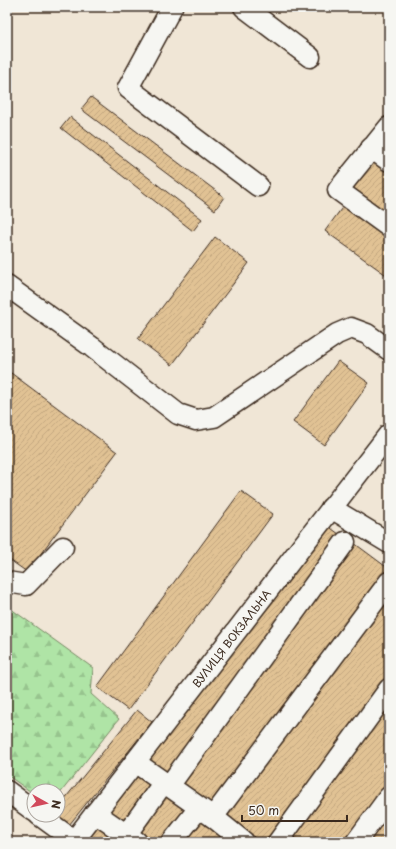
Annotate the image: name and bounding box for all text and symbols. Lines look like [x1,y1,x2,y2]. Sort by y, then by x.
street label: ВУЛИЦЯ ВОКЗАЛЬНА [188,585,275,691]
north arrow [26,783,66,823]
scale bar [242,797,347,823]
text: N [47,799,65,810]
text: 50 m [248,801,279,819]

